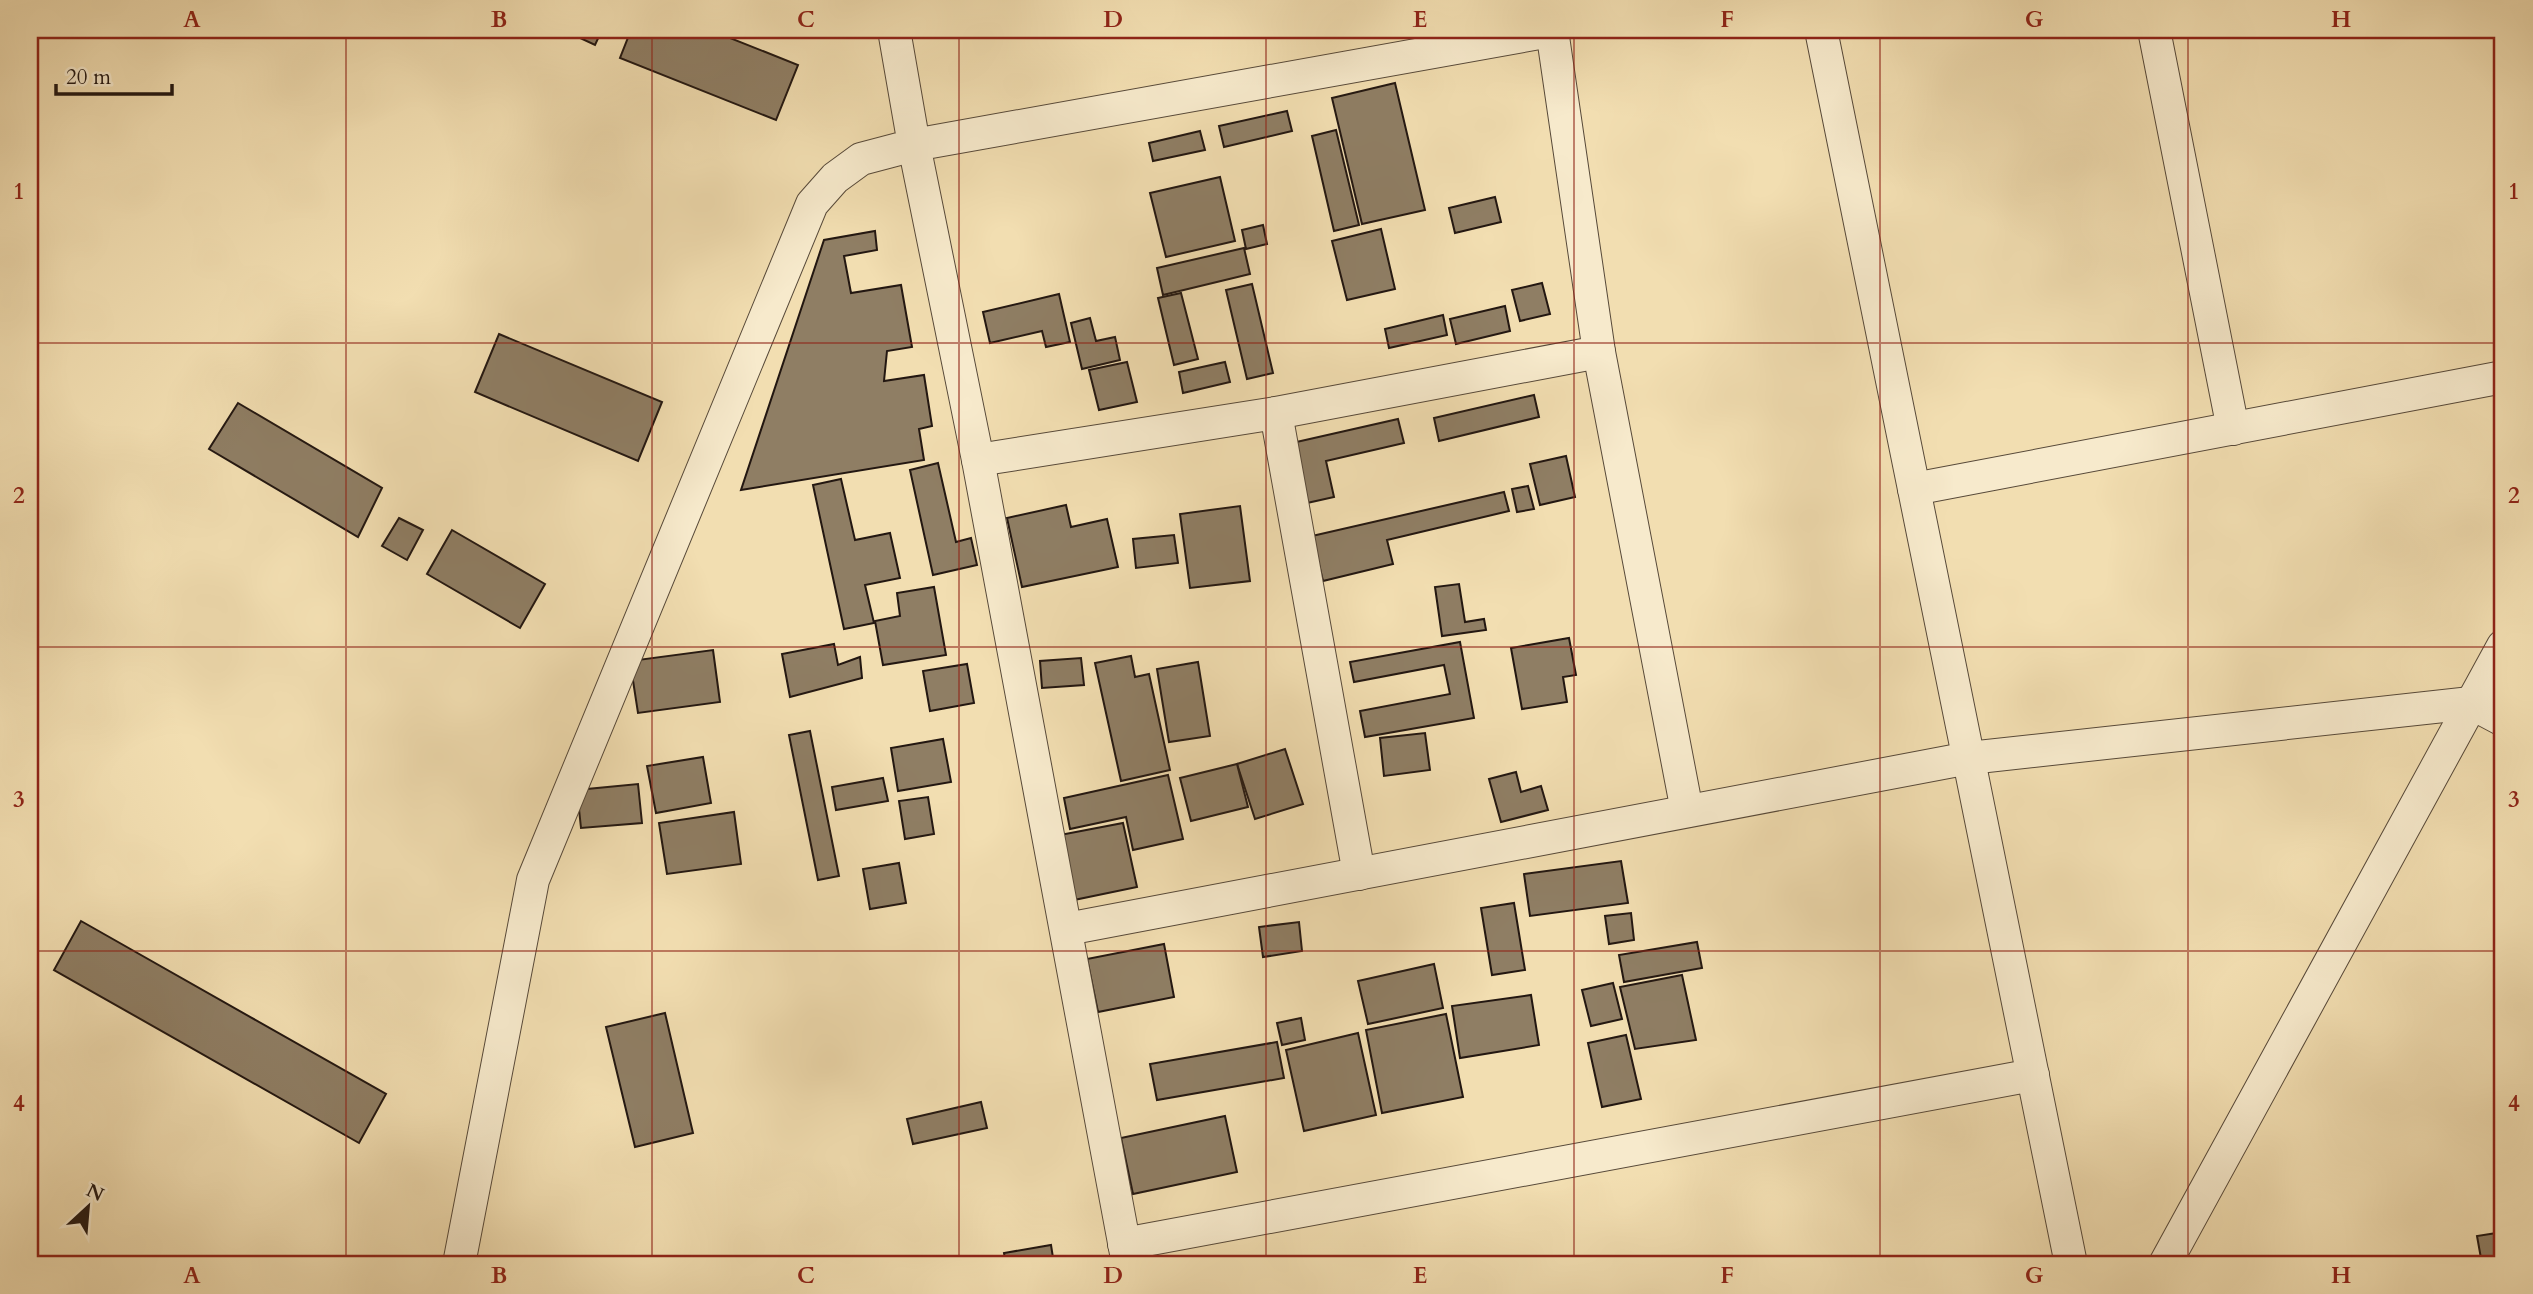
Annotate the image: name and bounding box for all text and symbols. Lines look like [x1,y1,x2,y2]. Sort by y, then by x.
text: A [183,4,201,35]
text: B [491,4,507,35]
text: C [797,4,815,35]
text: D [1103,4,1123,35]
text: E [1413,4,1427,35]
text: F [1720,4,1734,35]
text: G [2025,4,2044,35]
text: H [2331,4,2351,35]
scale bar [56,52,172,96]
text: 20 m [66,63,111,92]
text: 1 [13,176,25,207]
text: 1 [2508,176,2520,207]
text: 2 [13,480,25,511]
text: 2 [2508,480,2520,511]
text: 3 [13,784,25,815]
text: 3 [2508,784,2520,815]
text: 4 [13,1088,25,1119]
text: 4 [2508,1088,2520,1119]
north arrow [52,1172,122,1242]
text: N [82,1177,109,1208]
text: A [183,1260,201,1291]
text: B [491,1260,507,1291]
text: C [797,1260,815,1291]
text: D [1103,1260,1123,1291]
text: E [1413,1260,1427,1291]
text: F [1720,1260,1734,1291]
text: G [2025,1260,2044,1291]
text: H [2331,1260,2351,1291]

